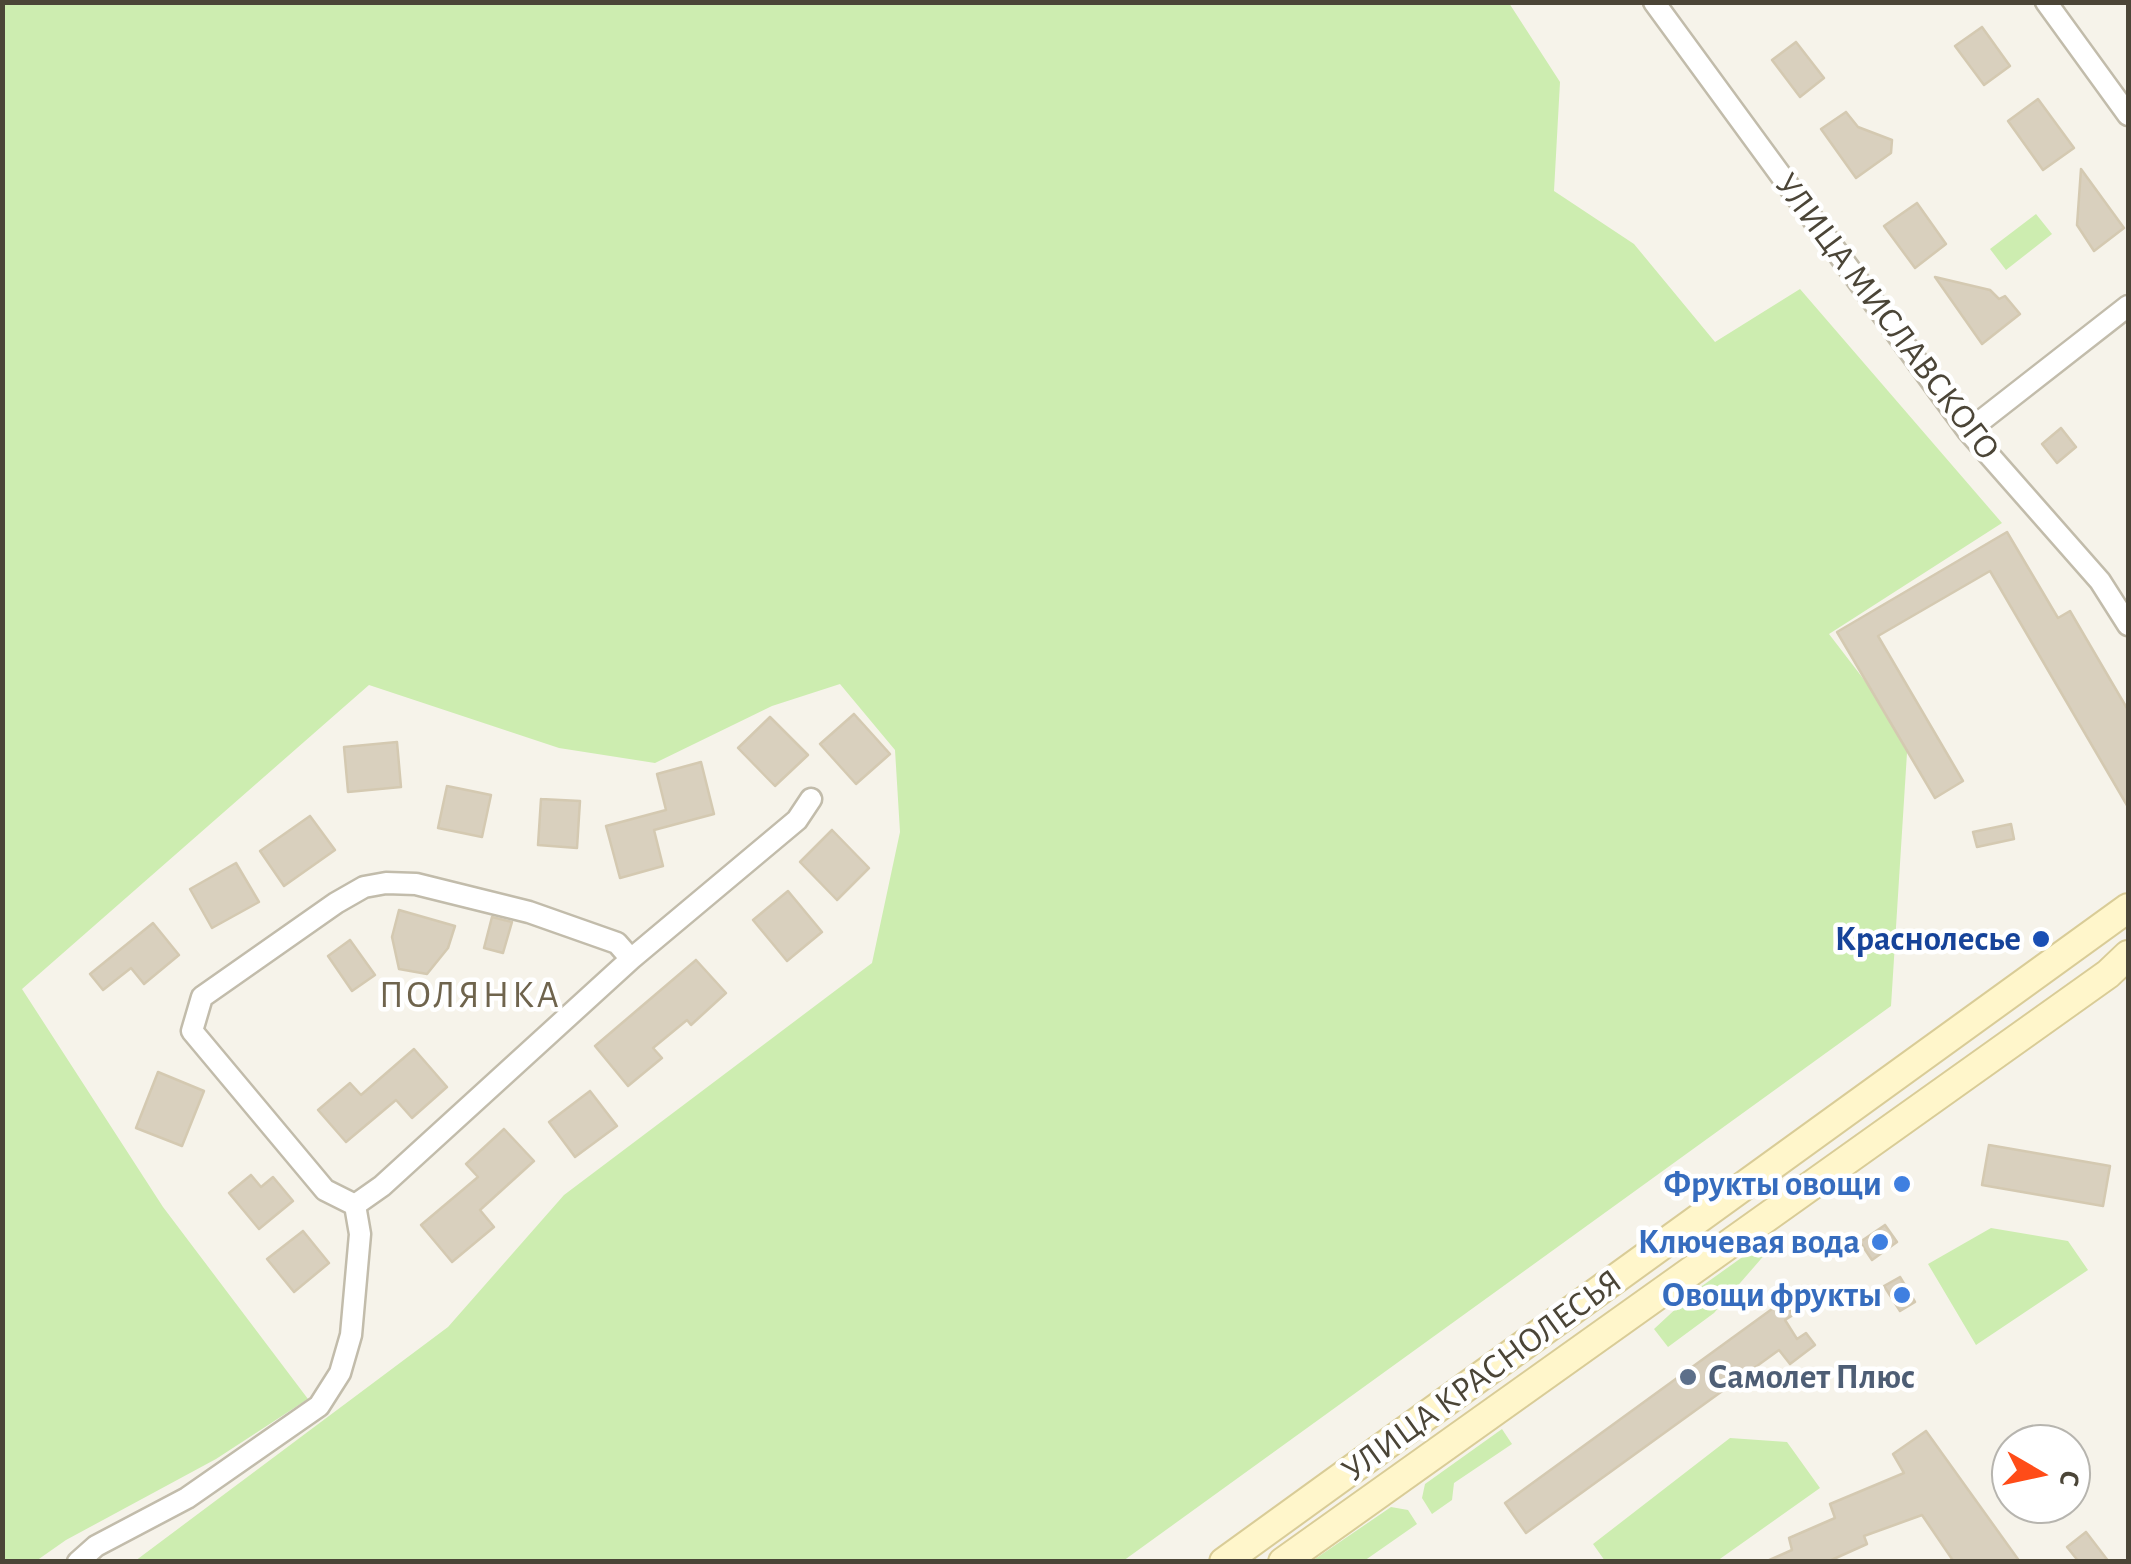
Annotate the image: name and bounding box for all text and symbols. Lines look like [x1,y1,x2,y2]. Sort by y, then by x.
street label: УЛИЦА МИСЛАВСКОГО [1765,165,2009,469]
place label: Краснолесье [1835,918,2021,960]
marker: Краснолесье [2030,928,2052,950]
district label: ПОЛЯНКА [379,973,561,1019]
place label: Фрукты овощи [1664,1163,1882,1205]
marker: Фрукты овощи [1891,1173,1913,1195]
place label: Ключевая вода [1638,1221,1860,1263]
marker: Ключевая вода [1869,1231,1891,1253]
street label: УЛИЦА КРАСНОЛЕСЬЯ [1334,1260,1630,1492]
place label: Овощи фрукты [1662,1274,1882,1316]
marker: Овощи фрукты [1891,1284,1913,1306]
place label: Самолет Плюс [1708,1356,1915,1398]
marker: Самолет Плюс [1677,1366,1699,1388]
north arrow [1991,1424,2091,1524]
text: С [2054,1469,2084,1488]

